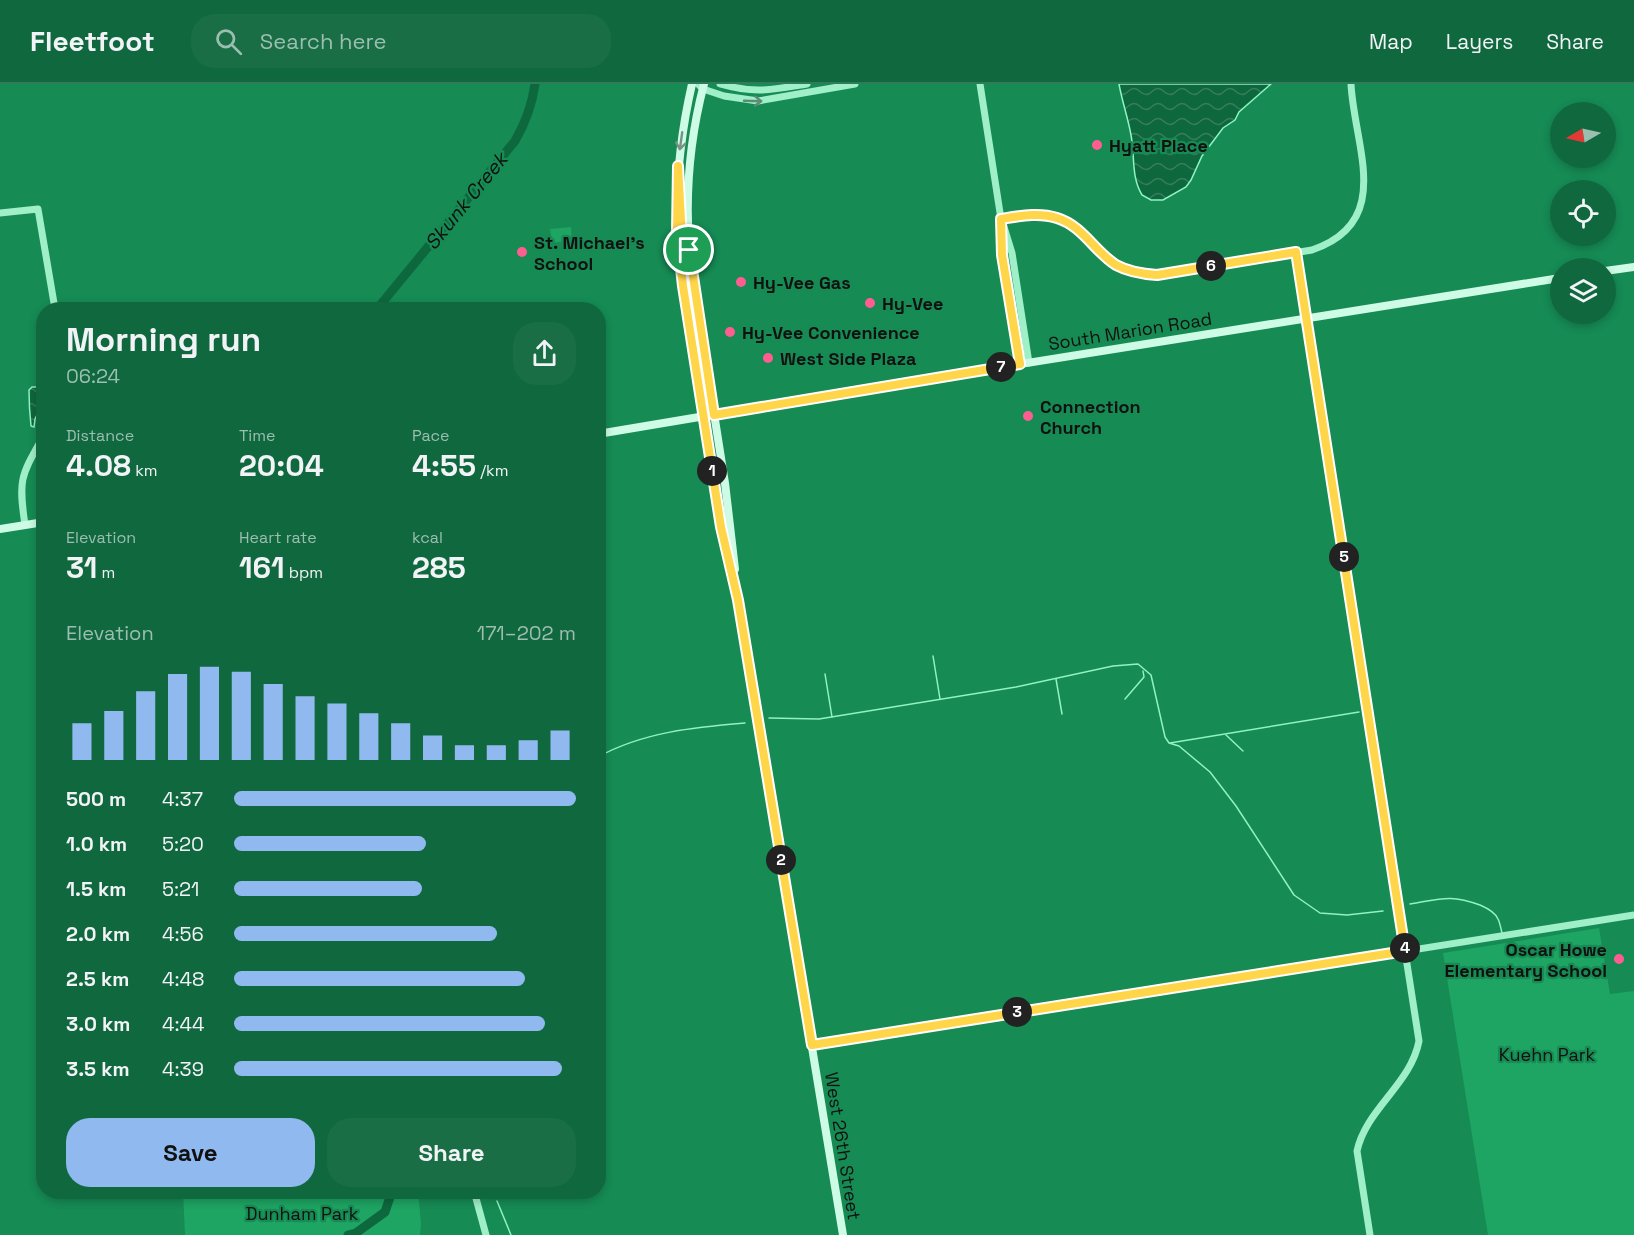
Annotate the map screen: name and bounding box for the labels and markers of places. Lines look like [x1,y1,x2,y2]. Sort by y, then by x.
place label: Hyatt Place [1109,134,1208,157]
marker: Hyatt Place [1090,138,1104,152]
pin [663,224,714,275]
place label: St. Michael's School [534,231,645,275]
marker: St. Michael's School [515,245,529,259]
pin: 6 [1196,251,1226,281]
place label: Hy-Vee Gas [753,271,851,294]
marker: Hy-Vee Gas [734,275,748,289]
place label: Hy-Vee [882,292,943,315]
marker: Hy-Vee [863,296,877,310]
place label: Hy-Vee Convenience [742,321,920,344]
marker: Hy-Vee Convenience [723,325,737,339]
place label: West Side Plaza [780,347,917,370]
marker: West Side Plaza [761,351,775,365]
pin: 7 [986,352,1016,382]
place label: Connection Church [1040,395,1141,439]
marker: Connection Church [1021,409,1035,423]
pin: 1 [697,456,727,486]
pin: 5 [1329,542,1359,572]
pin: 2 [766,845,796,875]
pin: 4 [1390,933,1420,963]
place label: Oscar Howe Elementary School [1444,938,1607,982]
marker: Oscar Howe Elementary School [1612,952,1626,966]
pin: 3 [1002,997,1032,1027]

